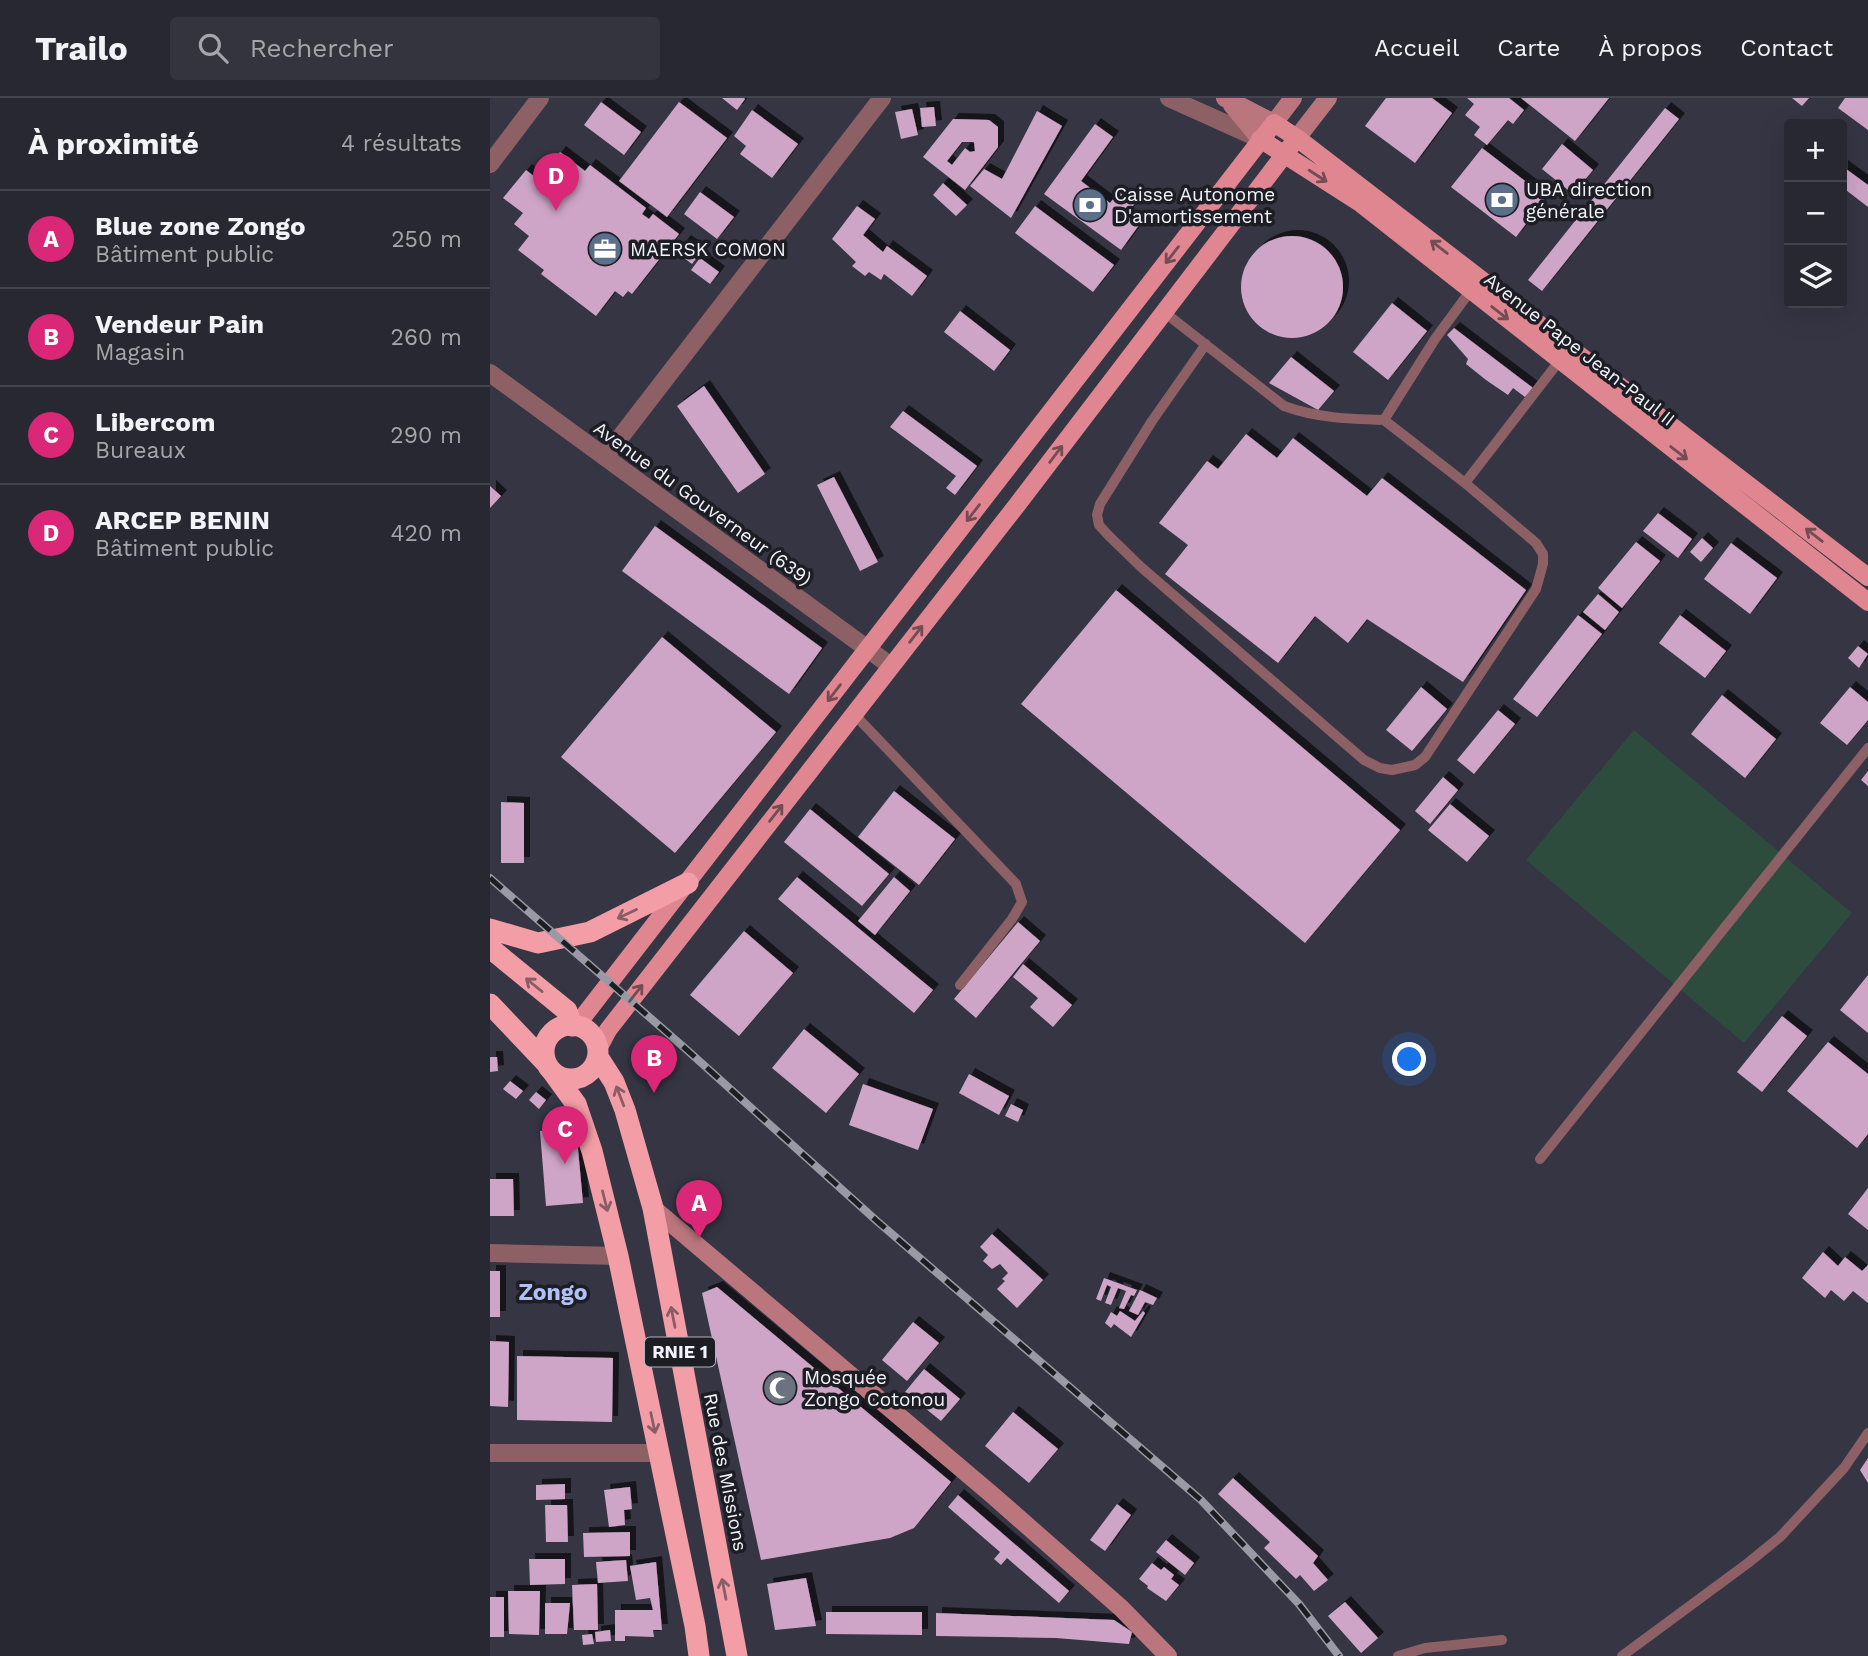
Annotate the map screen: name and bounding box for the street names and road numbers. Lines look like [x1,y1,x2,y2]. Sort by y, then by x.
street label: Avenue Pape Jean-Paul II [1480,268,1680,431]
street label: Avenue du Gouverneur (639) [589,417,816,590]
road number: RNIE 1 [645,1338,715,1366]
street label: Rue des Missions [699,1391,752,1553]

